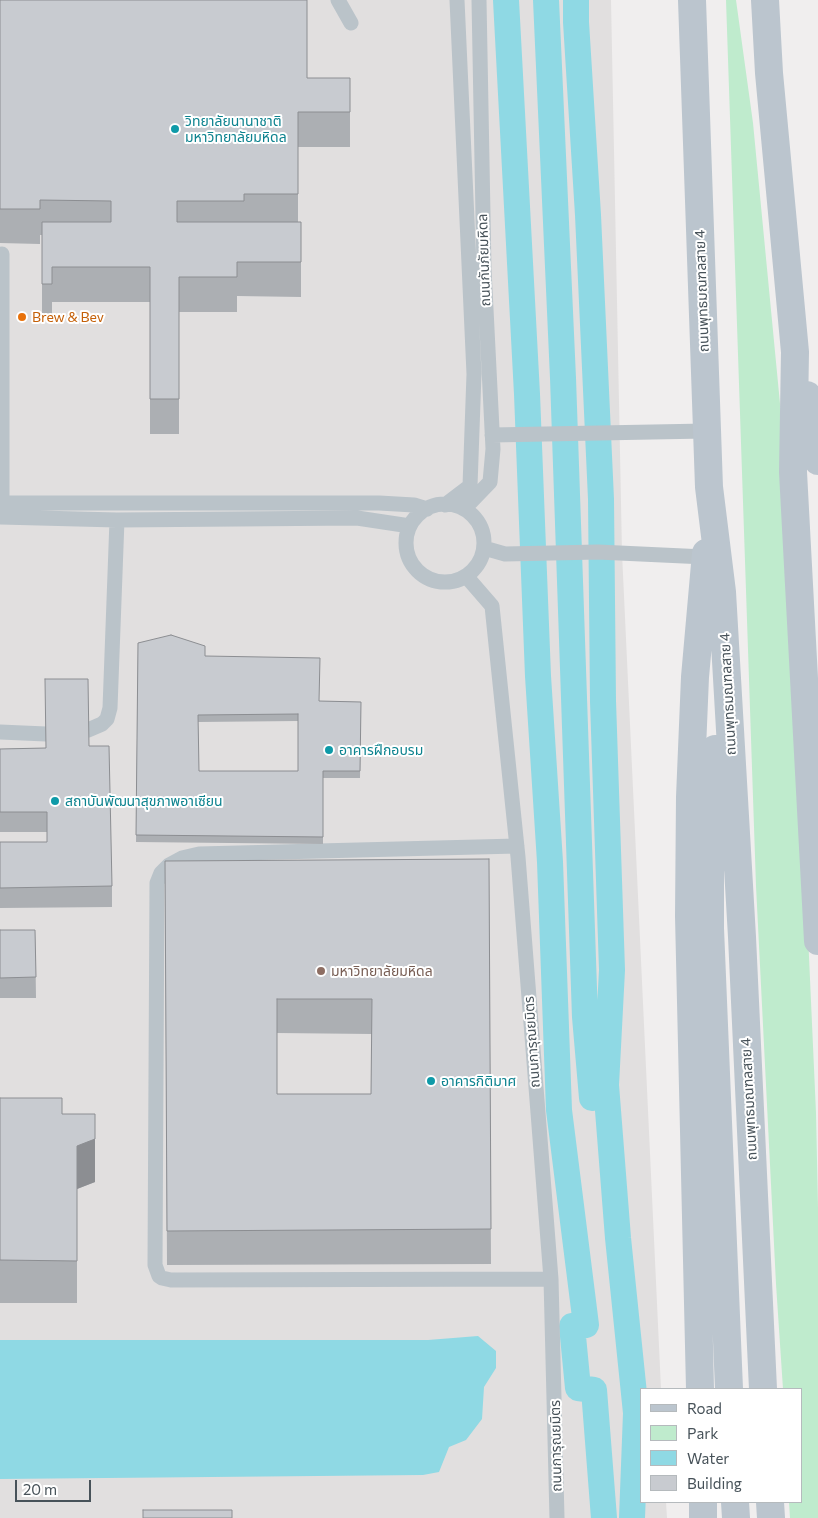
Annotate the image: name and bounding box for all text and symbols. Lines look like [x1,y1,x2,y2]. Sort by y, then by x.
place label: วิทยาลัยนานาชาติ มหาวิทยาลัยมหิดล [185,113,287,146]
marker: วิทยาลัยนานาชาติ มหาวิทยาลัยมหิดล [169,123,181,135]
street label: ถนนกันภัยมหิดล [474,213,494,307]
street label: ถนนพุทธมณฑลสาย 4 [691,229,713,353]
place label: Brew & Bev [32,309,104,325]
marker: Brew & Bev [16,311,28,323]
street label: ถนนพุทธมณฑลสาย 4 [716,632,740,756]
place label: อาคารฝึกอบรม [339,742,423,758]
marker: อาคารฝึกอบรม [323,744,335,756]
place label: สถาบันพัฒนาสุขภาพอาเซียน [65,793,223,809]
marker: สถาบันพัฒนาสุขภาพอาเซียน [49,795,61,807]
place label: มหาวิทยาลัยมหิดล [331,963,433,979]
marker: มหาวิทยาลัยมหิดล [315,965,327,977]
street label: ถนนการุณยมิตร [520,996,544,1088]
street label: ถนนพุทธมณฑลสาย 4 [737,1037,761,1161]
place label: อาคารกิติมาศ [441,1073,516,1089]
marker: อาคารกิติมาศ [425,1075,437,1087]
legend [640,1388,803,1503]
text: Road [687,1399,722,1417]
street label: ถนนการุณยมิตร [547,1400,565,1492]
text: Park [687,1424,718,1442]
text: Water [687,1449,729,1467]
scale bar [18,1470,94,1502]
text: Building [687,1474,742,1492]
text: 20 m [23,1480,57,1498]

